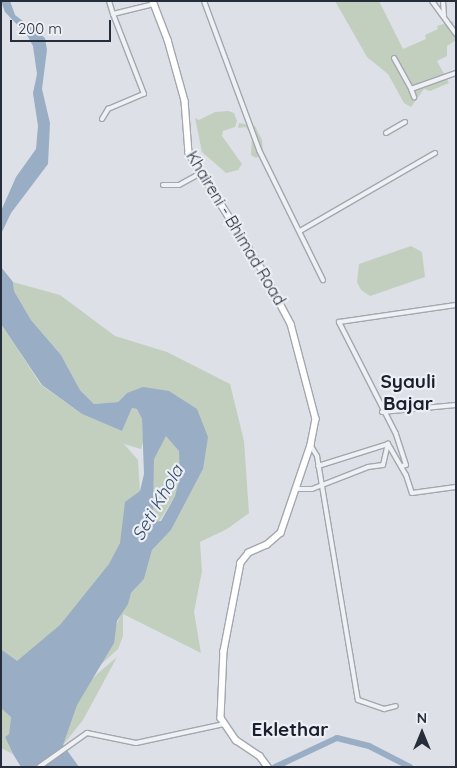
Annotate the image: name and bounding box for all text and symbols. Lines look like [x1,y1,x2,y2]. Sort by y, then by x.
scale bar [12,10,114,42]
text: 200 m [18,19,62,38]
street label: Khaireni - Bhimad Road [182,147,290,309]
district label: Syauli Bajar [380,371,436,415]
water label: Seti Khola [128,461,188,545]
north arrow [397,708,447,758]
text: N [417,709,427,727]
district label: Eklethar [252,719,328,741]

